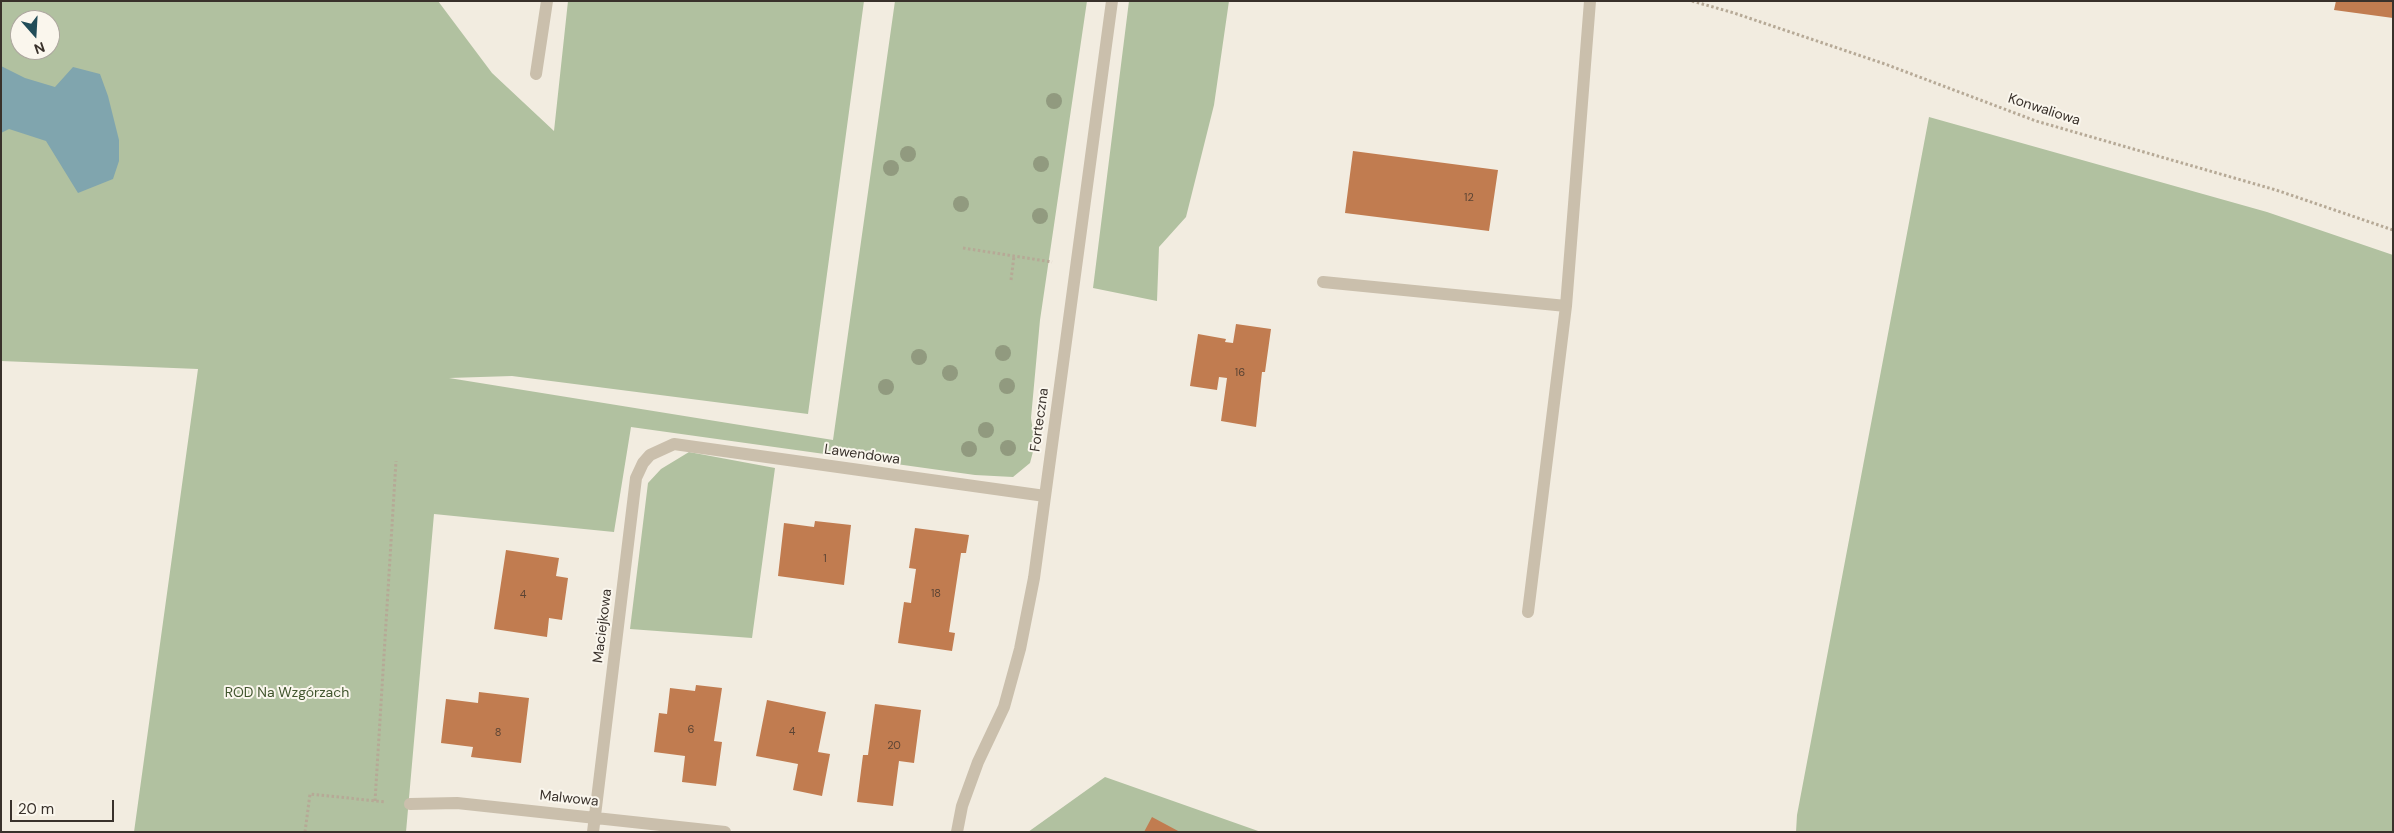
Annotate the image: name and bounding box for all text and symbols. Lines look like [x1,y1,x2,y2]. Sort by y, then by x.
north arrow [10,10,60,60]
text: N [32,38,47,58]
street label: Konwaliowa [2006,90,2082,130]
house number: 12 [1464,191,1474,205]
house number: 16 [1235,366,1245,380]
street label: Forteczna [1027,387,1053,453]
street label: Lawendowa [823,441,901,469]
house number: 1 [823,552,827,566]
house number: 18 [931,587,941,601]
house number: 4 [520,588,526,602]
street label: Maciejkowa [590,588,616,664]
park label: ROD Na Wzgórzach [225,685,349,701]
house number: 6 [688,723,694,737]
house number: 4 [789,725,795,739]
house number: 8 [495,726,501,740]
house number: 20 [887,739,901,753]
street label: Malwowa [539,788,599,810]
scale bar [12,790,116,822]
text: 20 m [18,799,54,819]

